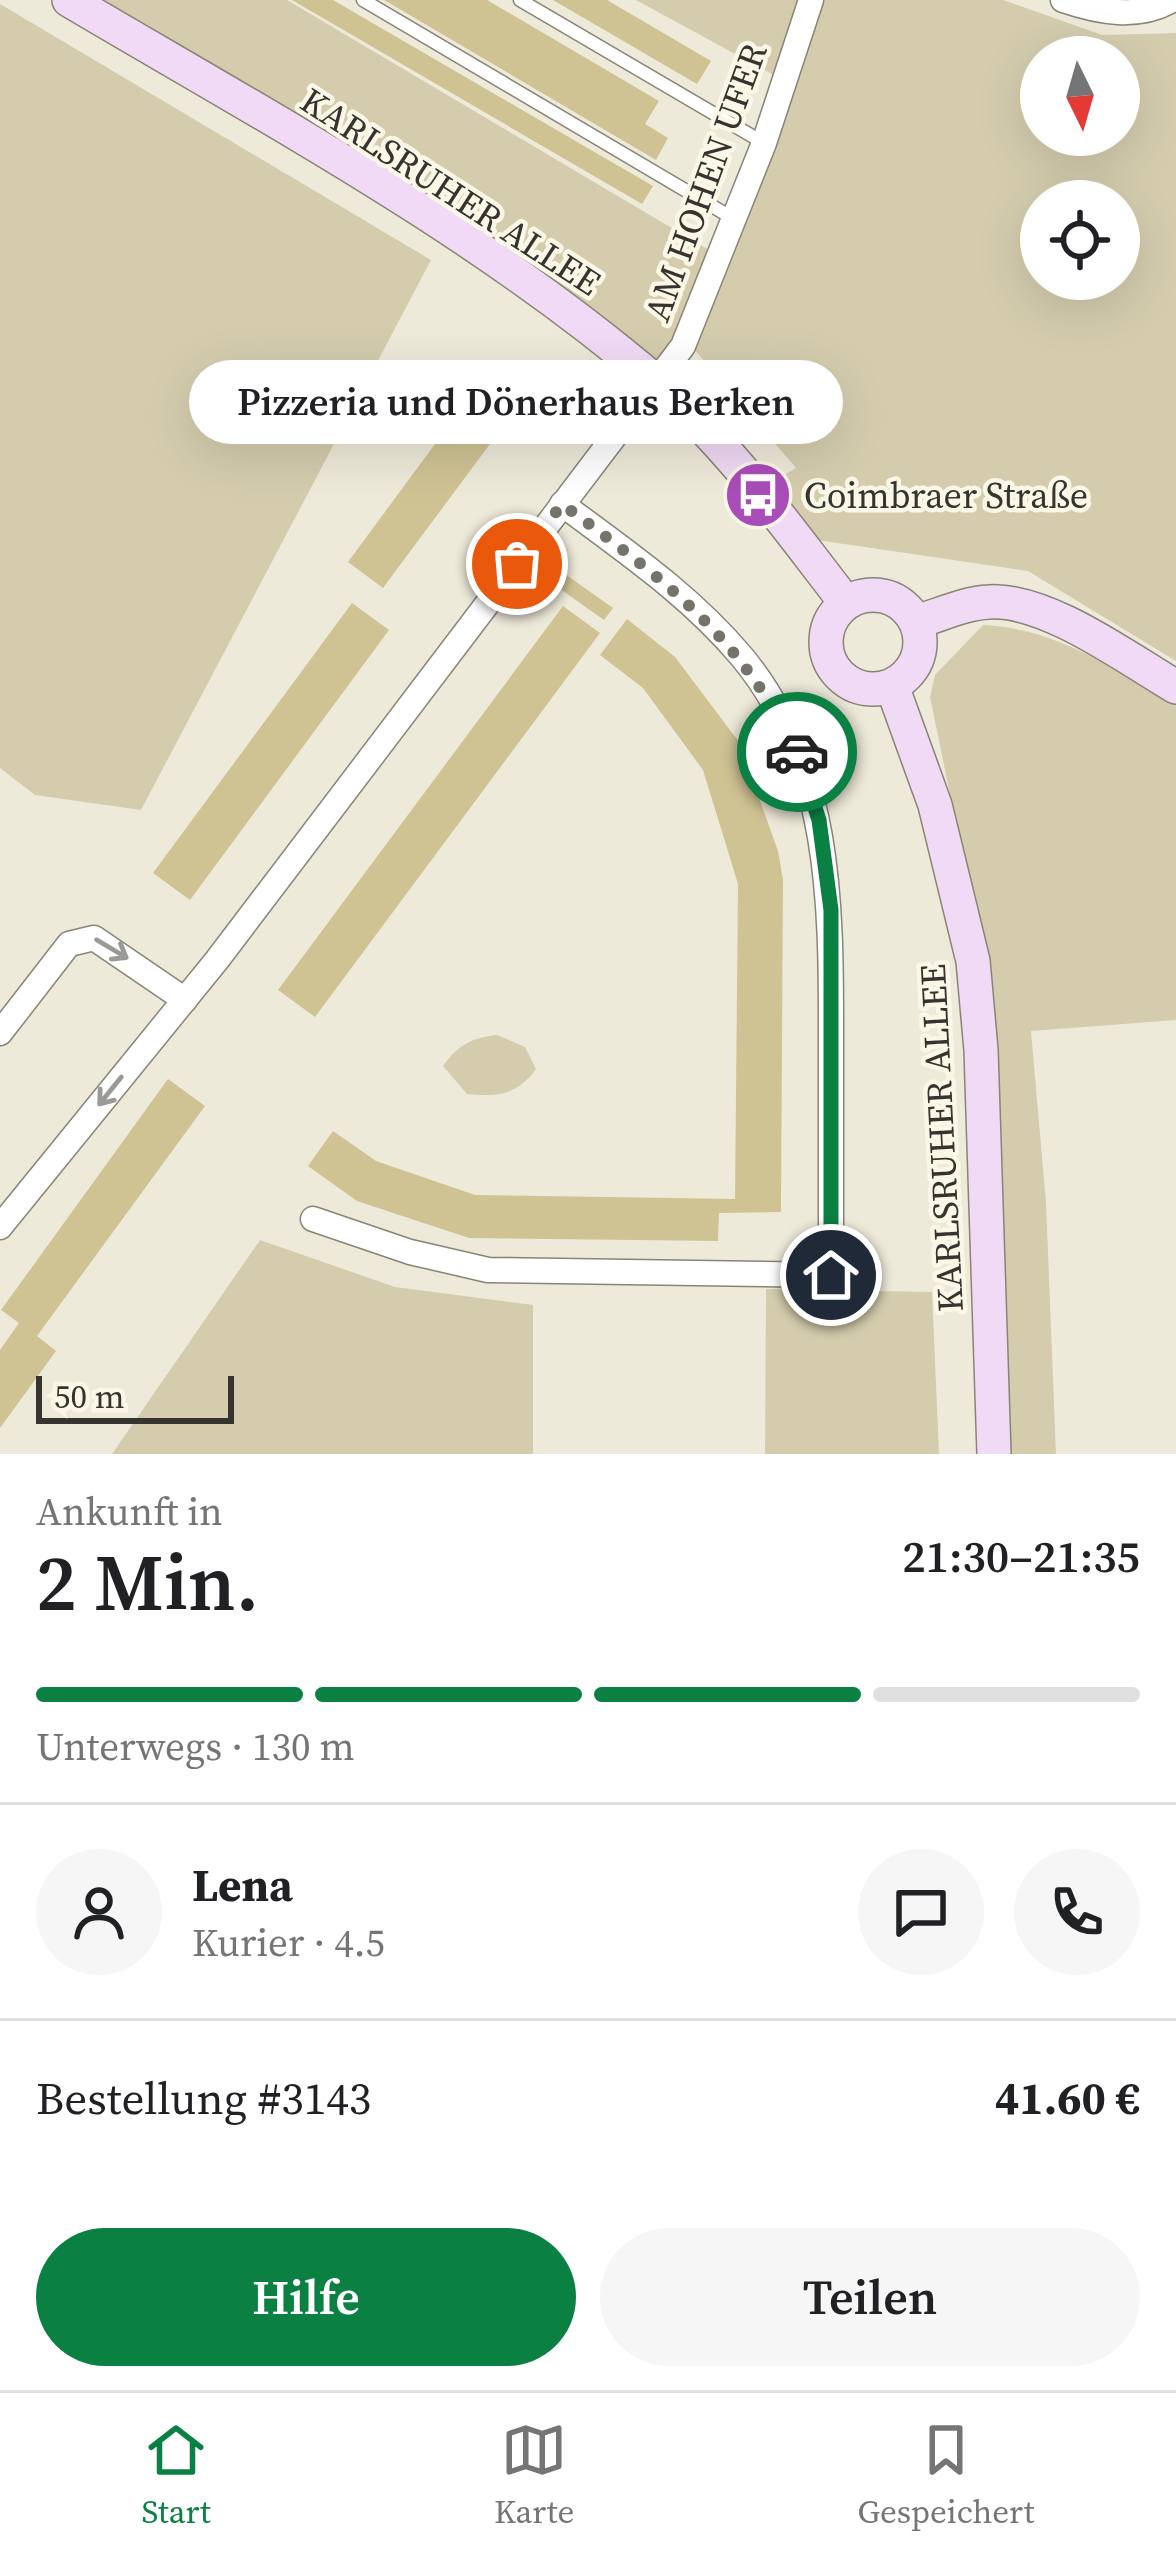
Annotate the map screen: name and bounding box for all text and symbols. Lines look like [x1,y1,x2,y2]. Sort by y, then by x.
street label: AM HOHEN UFER [632,36,779,328]
north arrow [1020,36,1140,156]
map controls [1020,36,1140,300]
street label: KARLSRUHER ALLEE [291,76,610,307]
button: locate [1020,180,1140,300]
callout: Pizzeria und Dönerhaus Berken [190,360,844,444]
text: Pizzeria und Dönerhaus Berken [237,375,795,428]
bus stop icon: Coimbraer Straße [723,460,793,530]
place label: Coimbraer Straße [804,471,1088,520]
pin [466,513,568,615]
icon: bag [484,531,550,597]
courier [737,692,857,812]
icon: car [764,719,830,785]
one-way arrow [94,937,128,961]
street label: KARLSRUHER ALLEE [908,963,975,1313]
one-way arrow [97,1075,125,1106]
pin [780,1224,882,1326]
icon: home [798,1242,864,1308]
scale bar [36,1370,234,1423]
text: 50 m [54,1374,124,1419]
text: Ankunft in [36,1485,223,1538]
text: 21:30–21:35 [902,1525,1140,1587]
text: 2 Min. [36,1529,259,1636]
text: Unterwegs · 130 m [36,1720,355,1773]
button: person [36,1849,162,1975]
button: chat [858,1849,984,1975]
button: phone [1014,1849,1140,1975]
text: Lena [192,1854,293,1916]
text: Kurier · 4.5 [192,1916,385,1969]
text: Bestellung #3143 [36,2067,371,2129]
text: 41.60 € [995,2067,1140,2129]
button: Hilfe [36,2228,576,2366]
button: Teilen [600,2228,1140,2366]
tab: Start [142,2417,211,2534]
tab: Karte [494,2417,574,2534]
tab: Gespeichert [857,2417,1034,2534]

